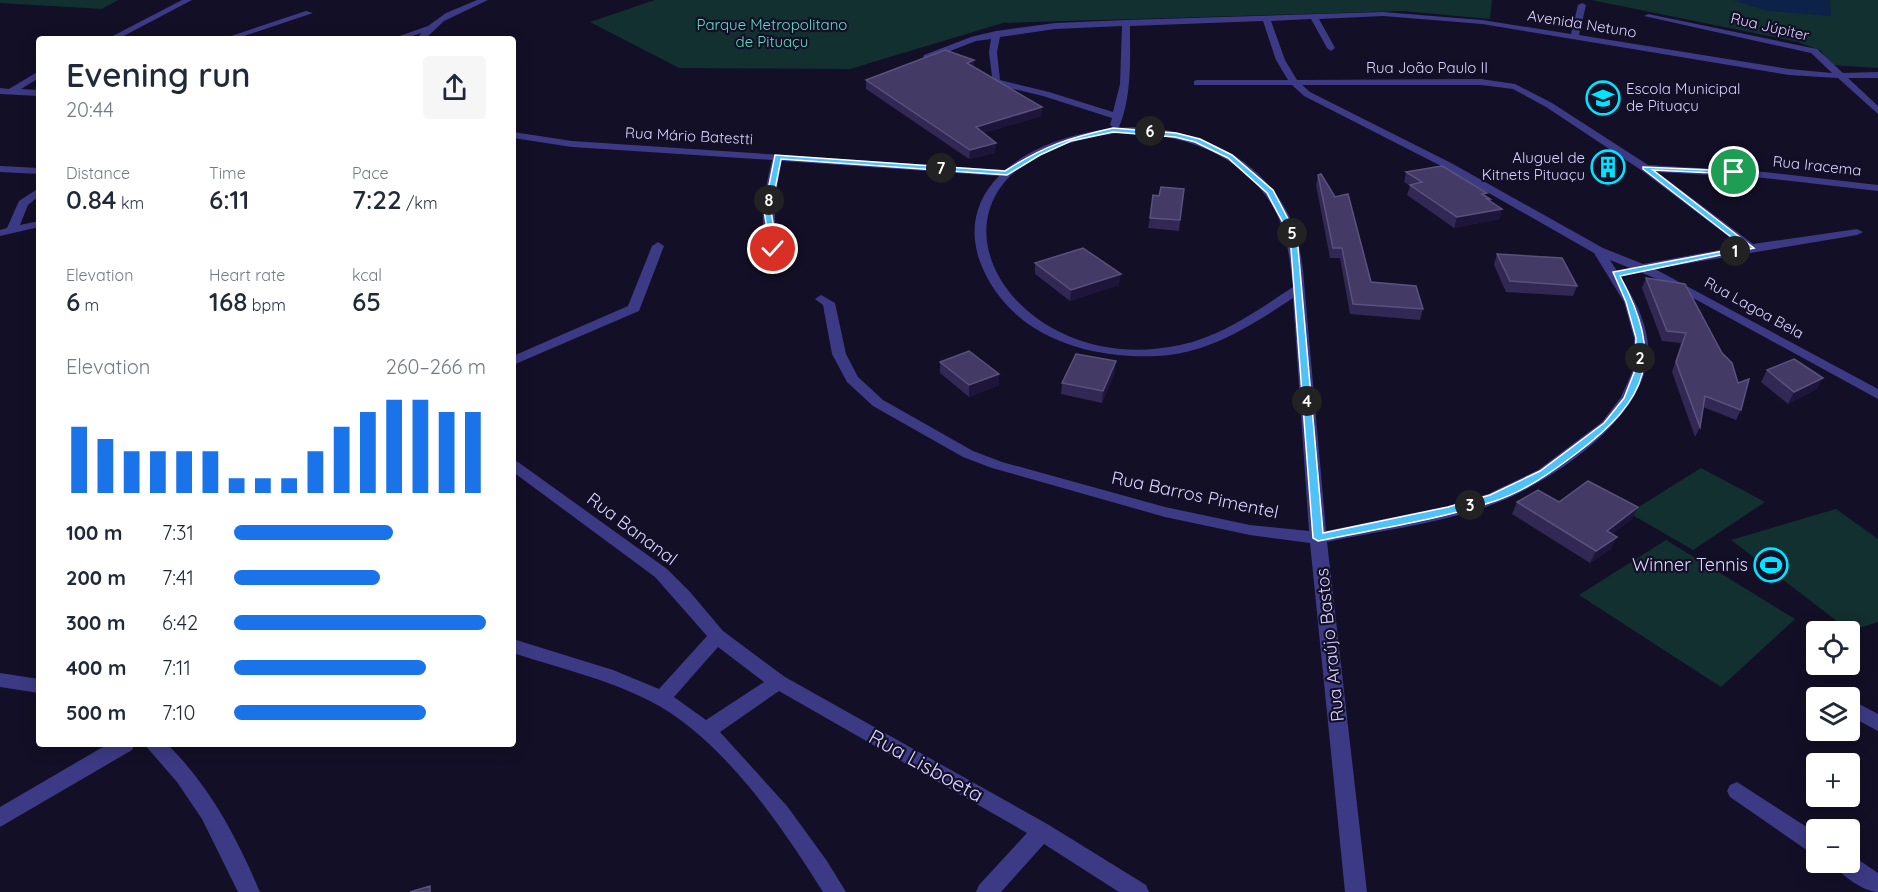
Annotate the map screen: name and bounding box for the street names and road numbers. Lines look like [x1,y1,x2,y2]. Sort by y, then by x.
street label: Avenida Netuno [1526,5,1638,42]
street label: Rua Júpiter [1729,8,1812,45]
street label: Rua João Paulo II [1366,58,1488,77]
street label: Rua Mário Batestti [625,123,753,148]
street label: Rua Iracema [1772,151,1862,180]
street label: Rua Lagoa Bela [1701,272,1807,343]
street label: Rua Barros Pimentel [1109,466,1281,523]
street label: Rua Bananal [583,487,682,570]
street label: Rua Araújo Bastos [1310,567,1349,723]
street label: Rua Lisboeta [865,723,988,807]

